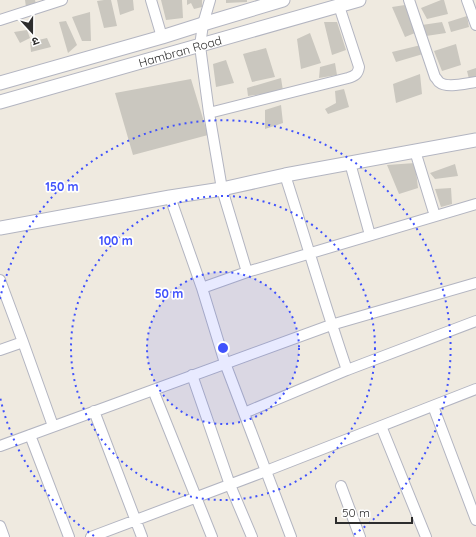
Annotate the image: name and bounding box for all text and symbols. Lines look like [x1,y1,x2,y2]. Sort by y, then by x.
north arrow [12,12,52,52]
street label: Hambran Road [136,32,223,70]
text: उ [30,34,41,49]
text: 150 m [45,179,79,194]
text: 100 m [99,233,133,248]
text: 50 m [155,286,183,301]
centre of rings [216,341,230,355]
scale bar [336,499,412,525]
text: 50 m [342,505,370,520]

